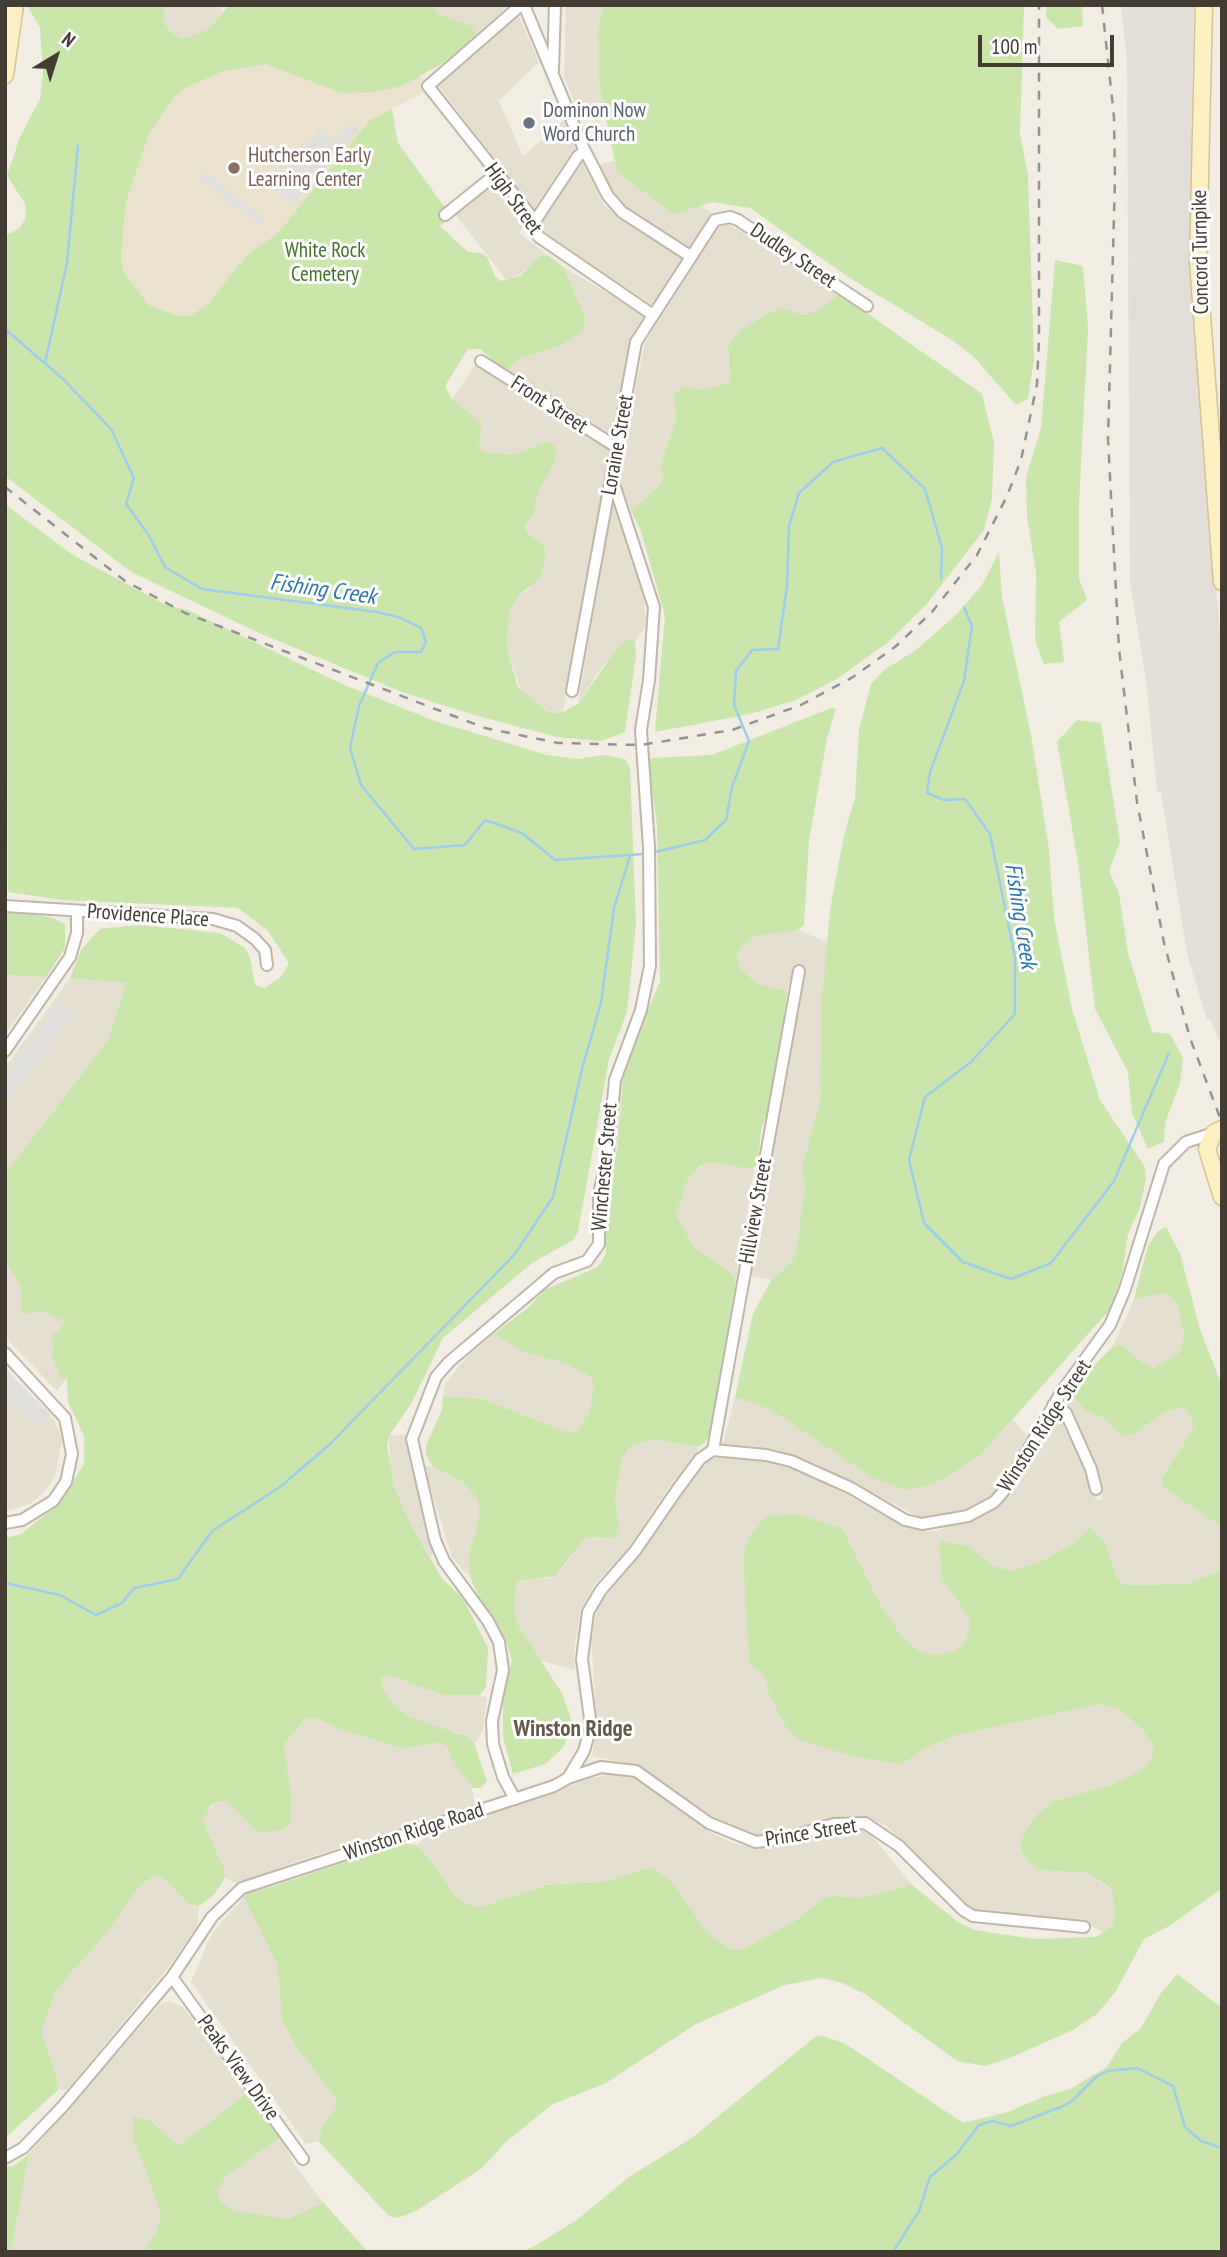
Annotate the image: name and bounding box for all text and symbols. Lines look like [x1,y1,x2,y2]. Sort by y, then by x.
north arrow [21,21,91,91]
scale bar [982,21,1118,65]
text: N [57,27,80,52]
text: 100 m [991,33,1037,60]
place label: Dominon Now Word Church [543,98,646,148]
marker: Dominon Now Word Church [521,115,537,131]
place label: Hutcherson Early Learning Center [248,143,371,193]
street label: High Street [479,158,547,240]
marker: Hutcherson Early Learning Center [226,160,242,176]
street label: Concord Turnpike [1187,189,1215,315]
street label: Dudley Street [745,218,841,294]
park label: White Rock Cemetery [285,238,365,288]
street label: Front Street [506,371,592,439]
street label: Loraine Street [597,393,639,497]
water label: Fishing Creek [268,569,378,611]
water label: Fishing Creek [998,861,1042,971]
street label: Providence Place [86,899,210,933]
street label: Winchester Street [587,1102,623,1232]
street label: Hillview Street [734,1156,778,1266]
street label: Winston Ridge Street [993,1355,1097,1497]
district label: Winston Ridge [513,1715,633,1743]
street label: Winston Ridge Road [341,1798,487,1866]
street label: Prince Street [764,1813,858,1853]
street label: Peaks View Drive [192,2011,284,2125]

